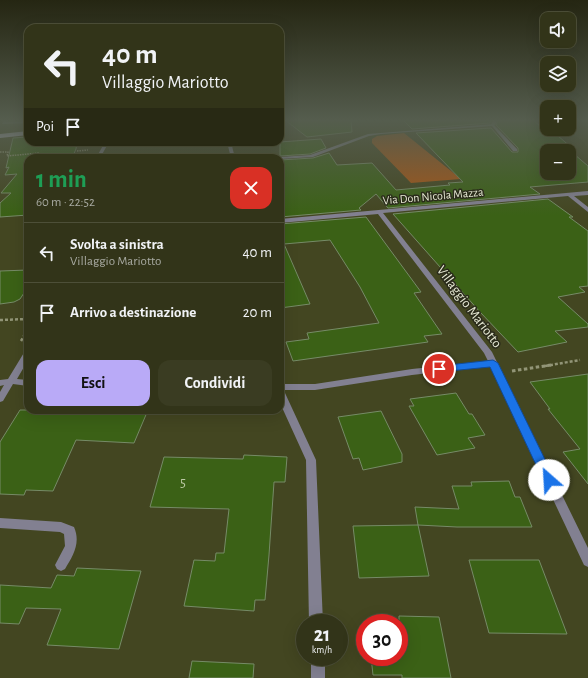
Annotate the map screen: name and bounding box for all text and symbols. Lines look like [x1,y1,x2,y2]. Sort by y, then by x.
map controls [540,12,576,180]
button: sound [540,12,576,48]
icon: left [36,40,88,92]
text: 40 m [102,41,158,69]
button: layers [540,56,576,92]
text: Villaggio Mariotto [102,74,229,92]
button: + [540,100,576,136]
icon: arrive [62,116,84,138]
text: Poi [36,119,54,134]
button: − [540,144,576,180]
button: close [230,167,272,209]
text: 1 min [36,168,87,192]
street label: Via Don Nicola Mazza [382,186,484,206]
text: 60 m · 22:52 [36,196,95,209]
text: Svolta a sinistra [70,237,164,252]
icon: left [36,242,58,264]
text: 40 m [242,245,272,260]
text: Villaggio Mariotto [70,255,161,268]
street label: Villaggio Mariotto [434,263,504,351]
icon: arrive [36,302,58,324]
text: Arrivo a destinazione [70,305,196,320]
text: 20 m [243,305,272,320]
pin [422,352,456,386]
icon: arrive [428,358,450,380]
button: Esci [36,360,150,406]
button: Condividi [158,360,272,406]
position arrow [528,459,570,501]
house number: 5 [180,476,186,490]
speed limit sign: 30 [356,614,408,666]
text: 21 [314,625,330,645]
text: km/h [312,645,332,655]

